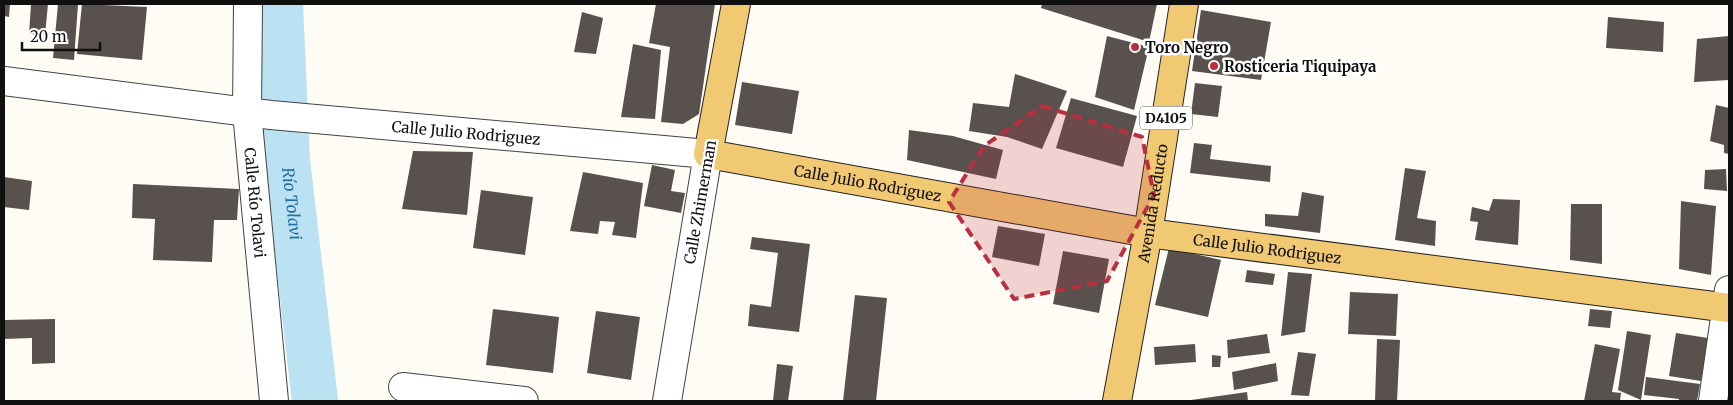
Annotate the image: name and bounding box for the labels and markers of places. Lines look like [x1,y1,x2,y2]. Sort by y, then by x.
place label: Toro Negro [1145,38,1228,57]
marker: Toro Negro [1129,41,1141,53]
place label: Rosticeria Tiquipaya [1224,57,1377,76]
marker: Rosticeria Tiquipaya [1208,60,1220,72]

